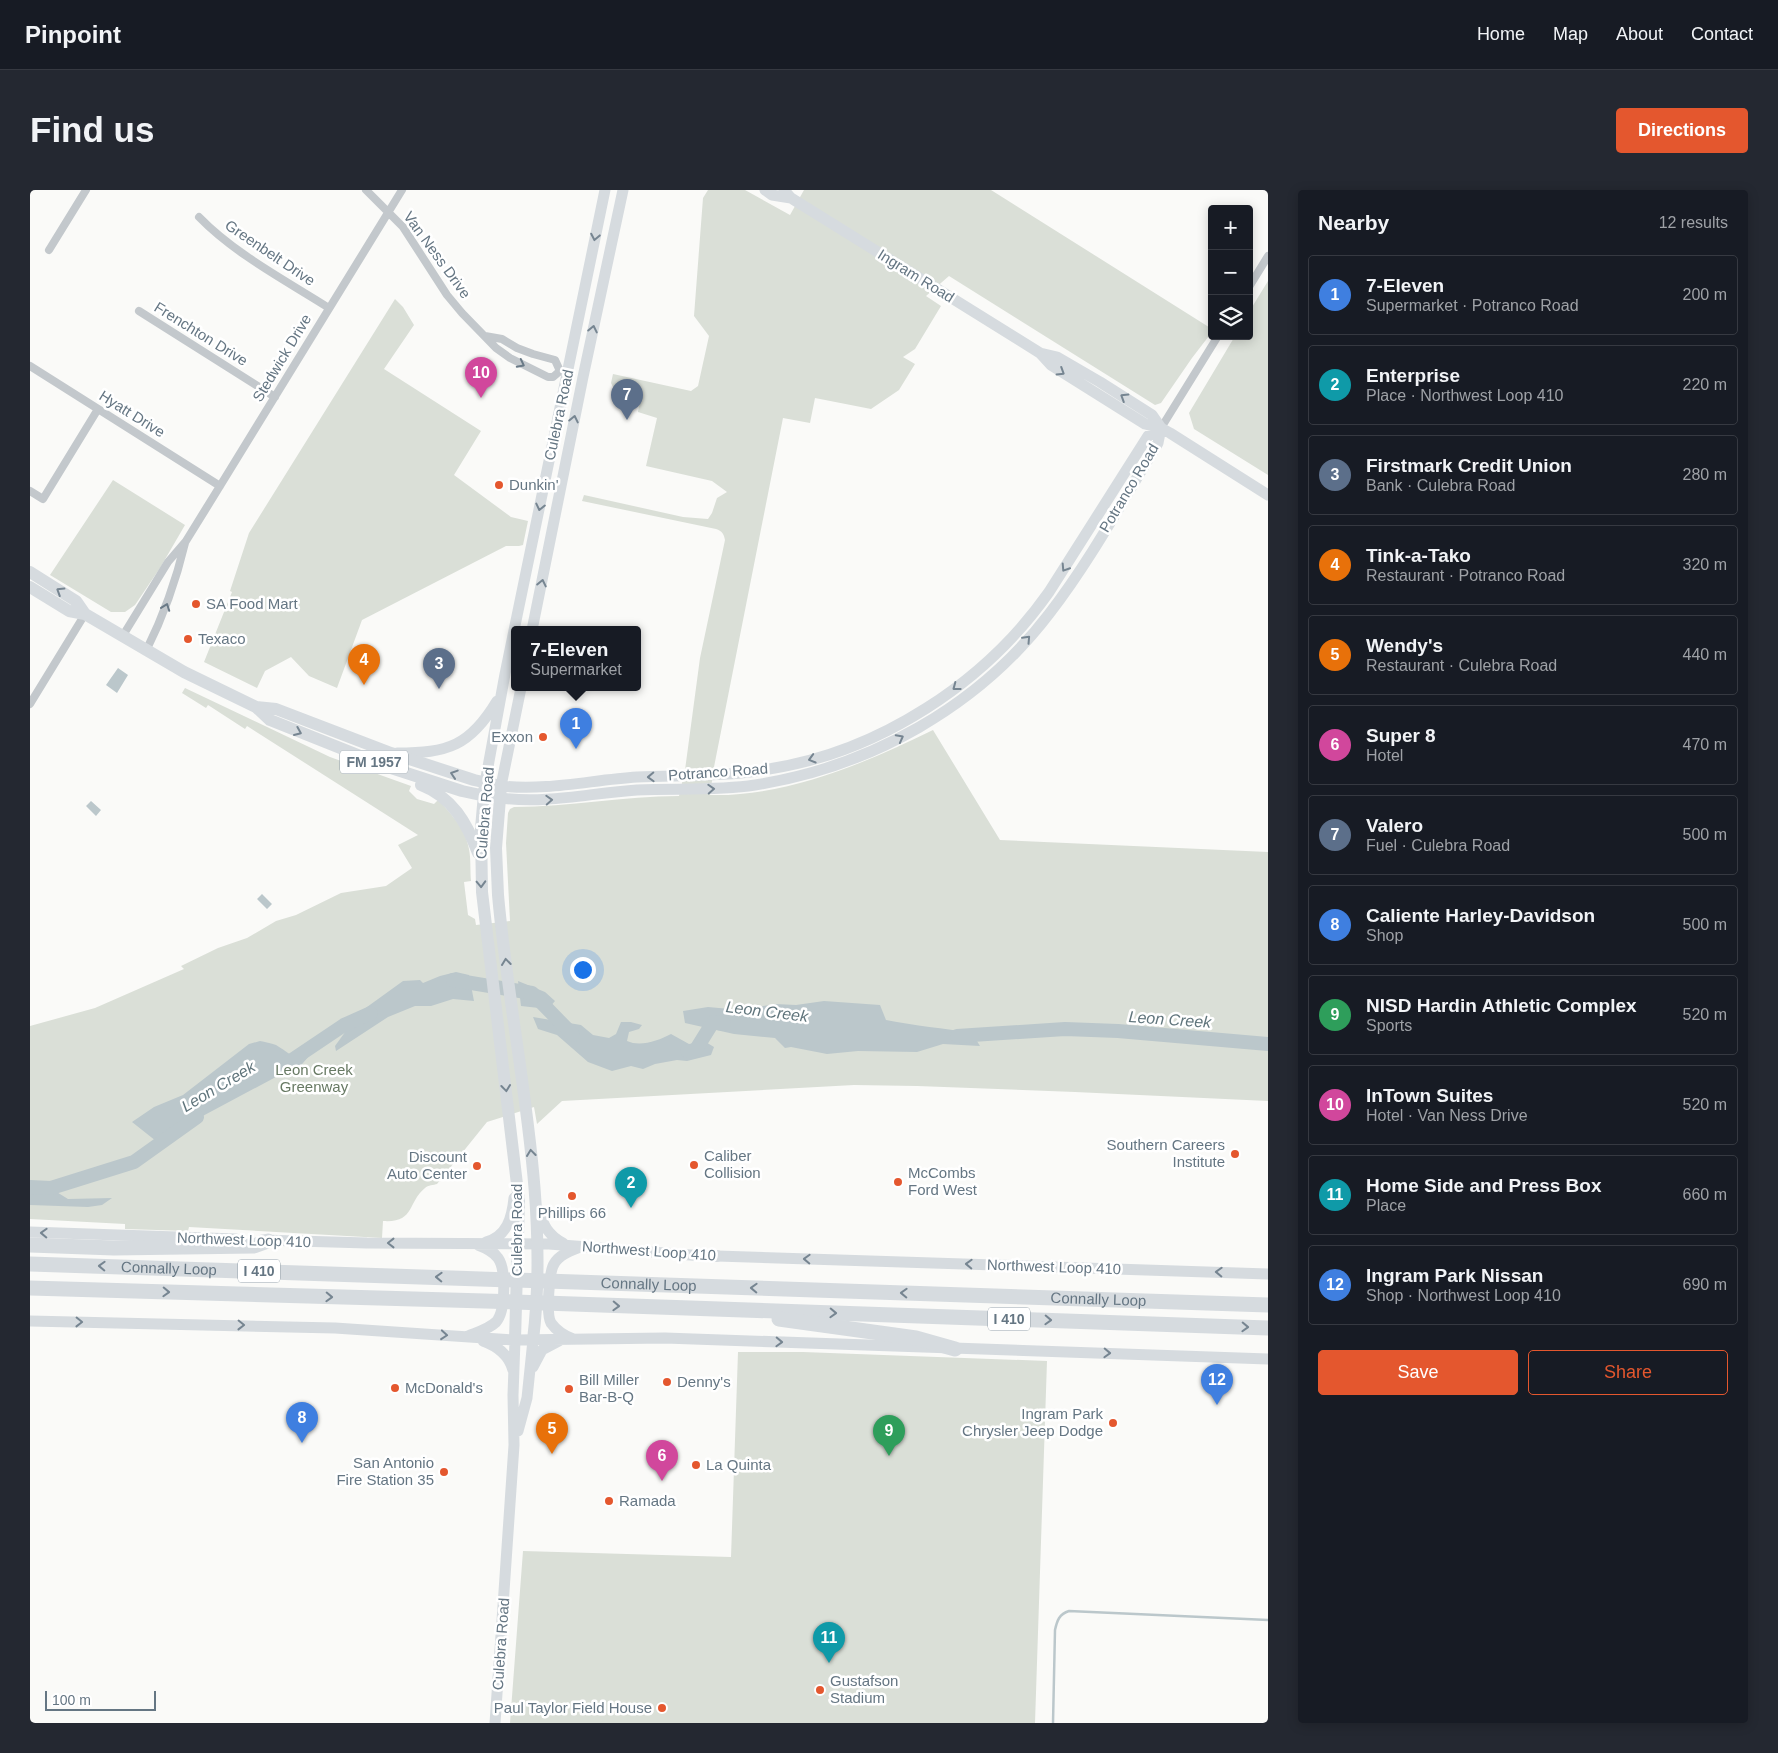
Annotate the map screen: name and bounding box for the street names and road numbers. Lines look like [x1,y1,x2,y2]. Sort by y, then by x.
street label: Van Ness Drive [400,208,475,301]
street label: Greenbelt Drive [222,216,319,289]
street label: Ingram Road [875,245,958,306]
street label: Frenchton Drive [152,298,251,369]
street label: Stedwick Drive [249,311,314,405]
street label: Culebra Road [541,368,576,462]
street label: Hyatt Drive [96,387,168,440]
street label: Potranco Road [1096,440,1162,535]
road number: FM 1957 [340,750,408,774]
street label: Potranco Road [667,760,768,783]
street label: Culebra Road [472,766,497,860]
street label: Culebra Road [508,1184,525,1276]
street label: Northwest Loop 410 [177,1229,311,1250]
street label: Northwest Loop 410 [581,1237,717,1264]
street label: Northwest Loop 410 [987,1256,1121,1277]
street label: Connally Loop [121,1258,217,1278]
road number: I 410 [238,1260,280,1282]
street label: Connally Loop [600,1274,697,1294]
street label: Connally Loop [1050,1289,1147,1309]
road number: I 410 [988,1308,1030,1330]
street label: Culebra Road [489,1597,512,1691]

